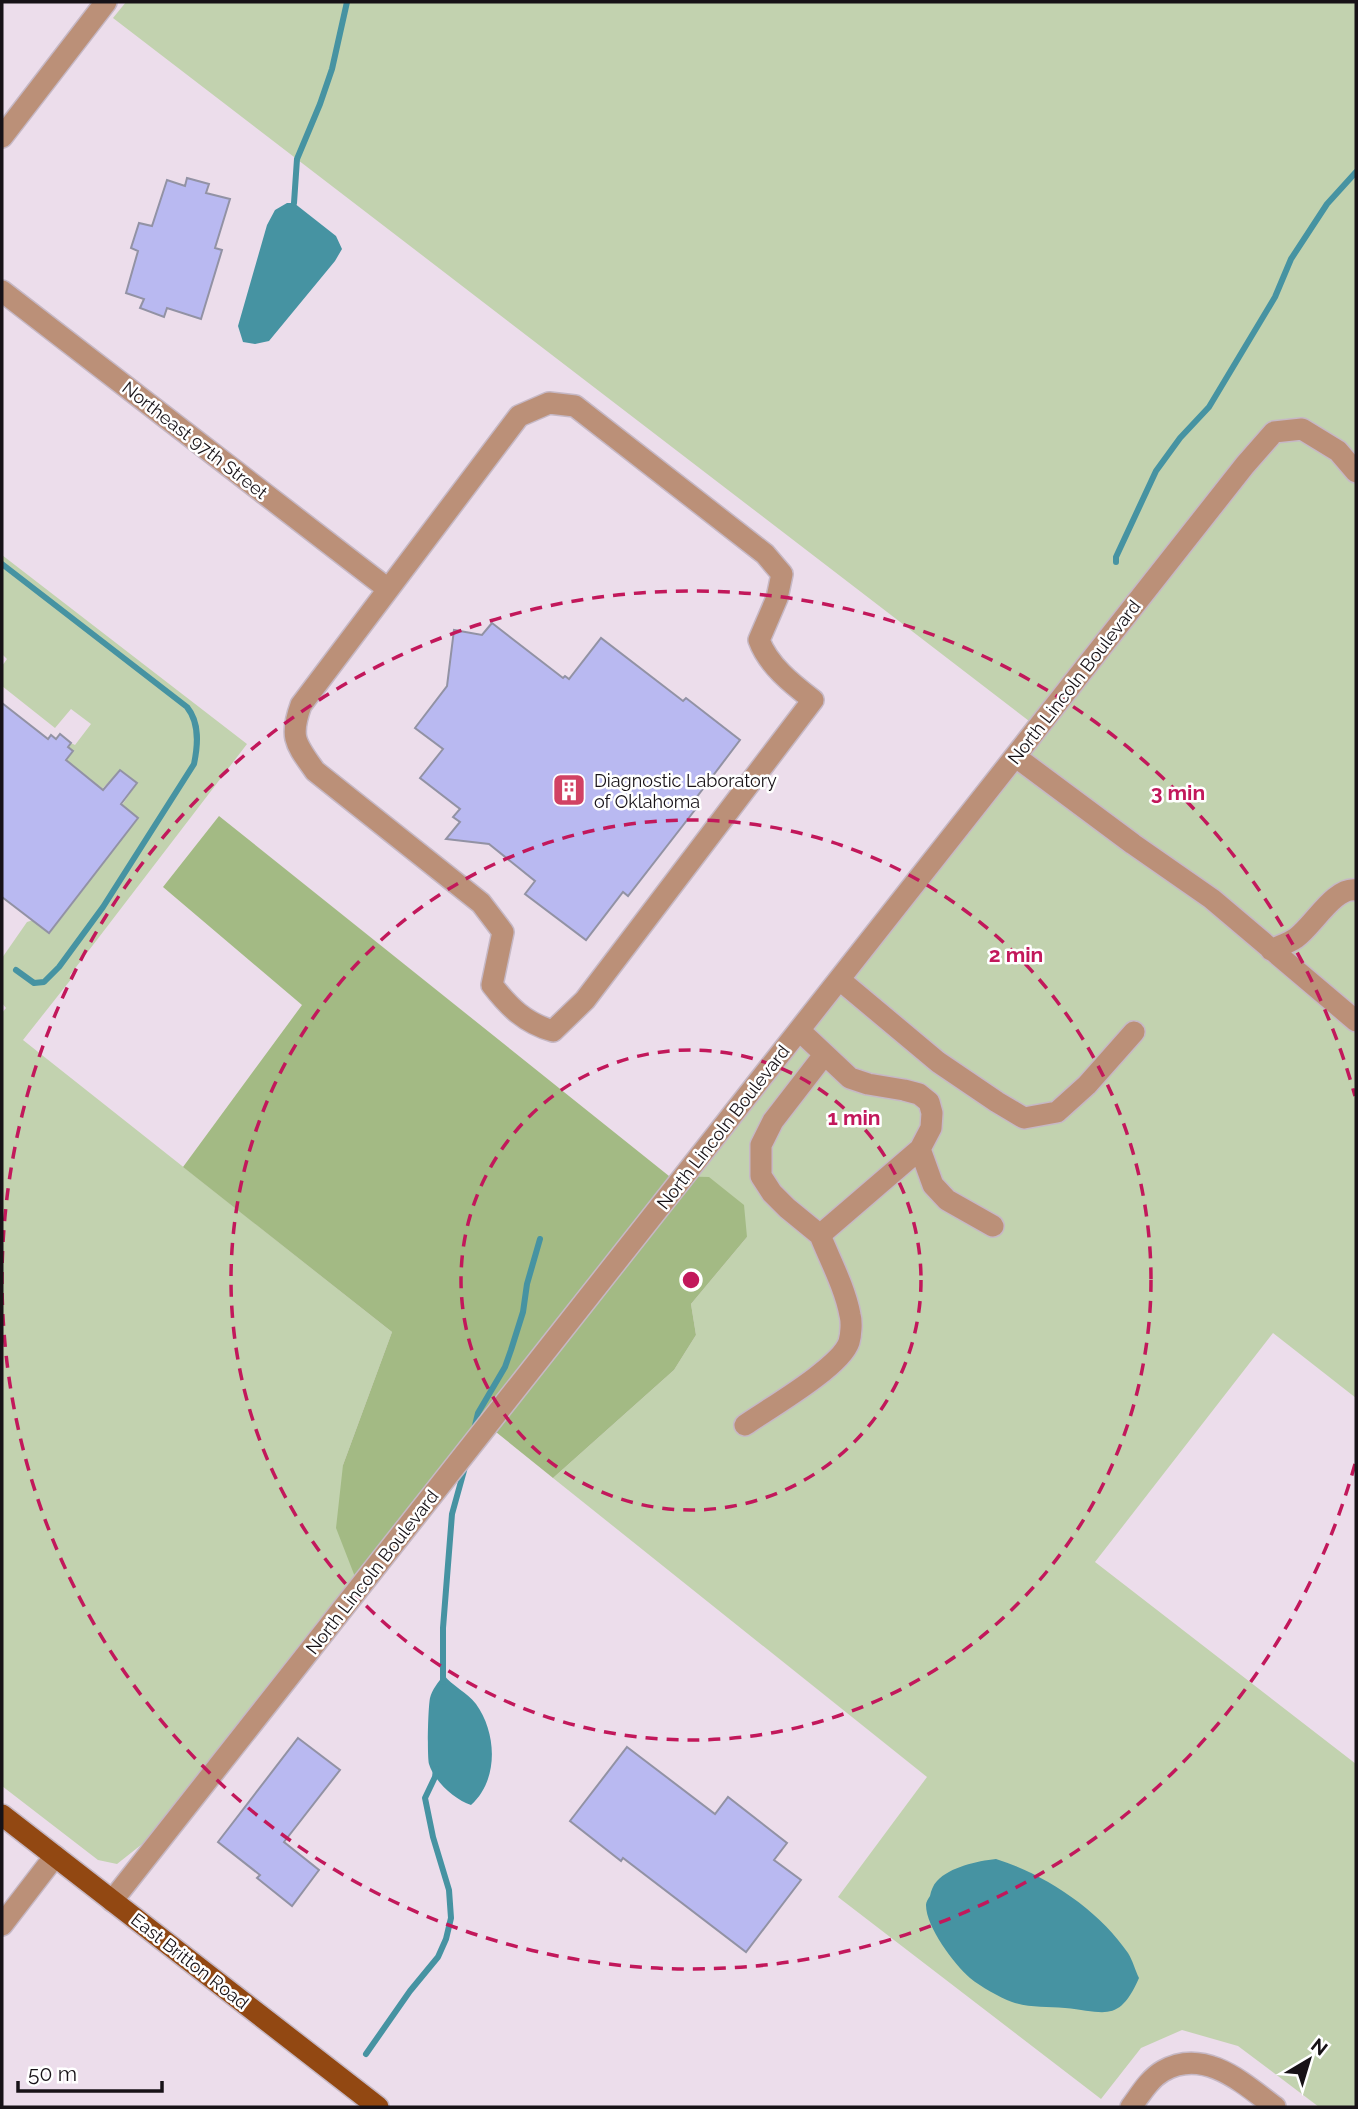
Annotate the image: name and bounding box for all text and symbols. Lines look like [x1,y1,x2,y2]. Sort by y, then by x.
street label: Northeast 97th Street [118,377,272,503]
street label: North Lincoln Boulevard [1003,596,1145,768]
place label: Diagnostic Laboratory of Oklahoma [594,770,777,812]
building icon: Diagnostic Laboratory of Oklahoma [550,771,588,809]
text: 3 min [1151,780,1205,805]
text: 2 min [989,942,1043,967]
street label: North Lincoln Boulevard [652,1041,794,1213]
text: 1 min [827,1105,881,1130]
centre of rings [679,1268,703,1292]
street label: North Lincoln Boulevard [301,1486,443,1658]
street label: East Britton Road [127,1909,253,2013]
north arrow [1274,2025,1344,2095]
text: N [1307,2033,1332,2060]
scale bar [18,2050,161,2094]
text: 50 m [28,2061,77,2086]

